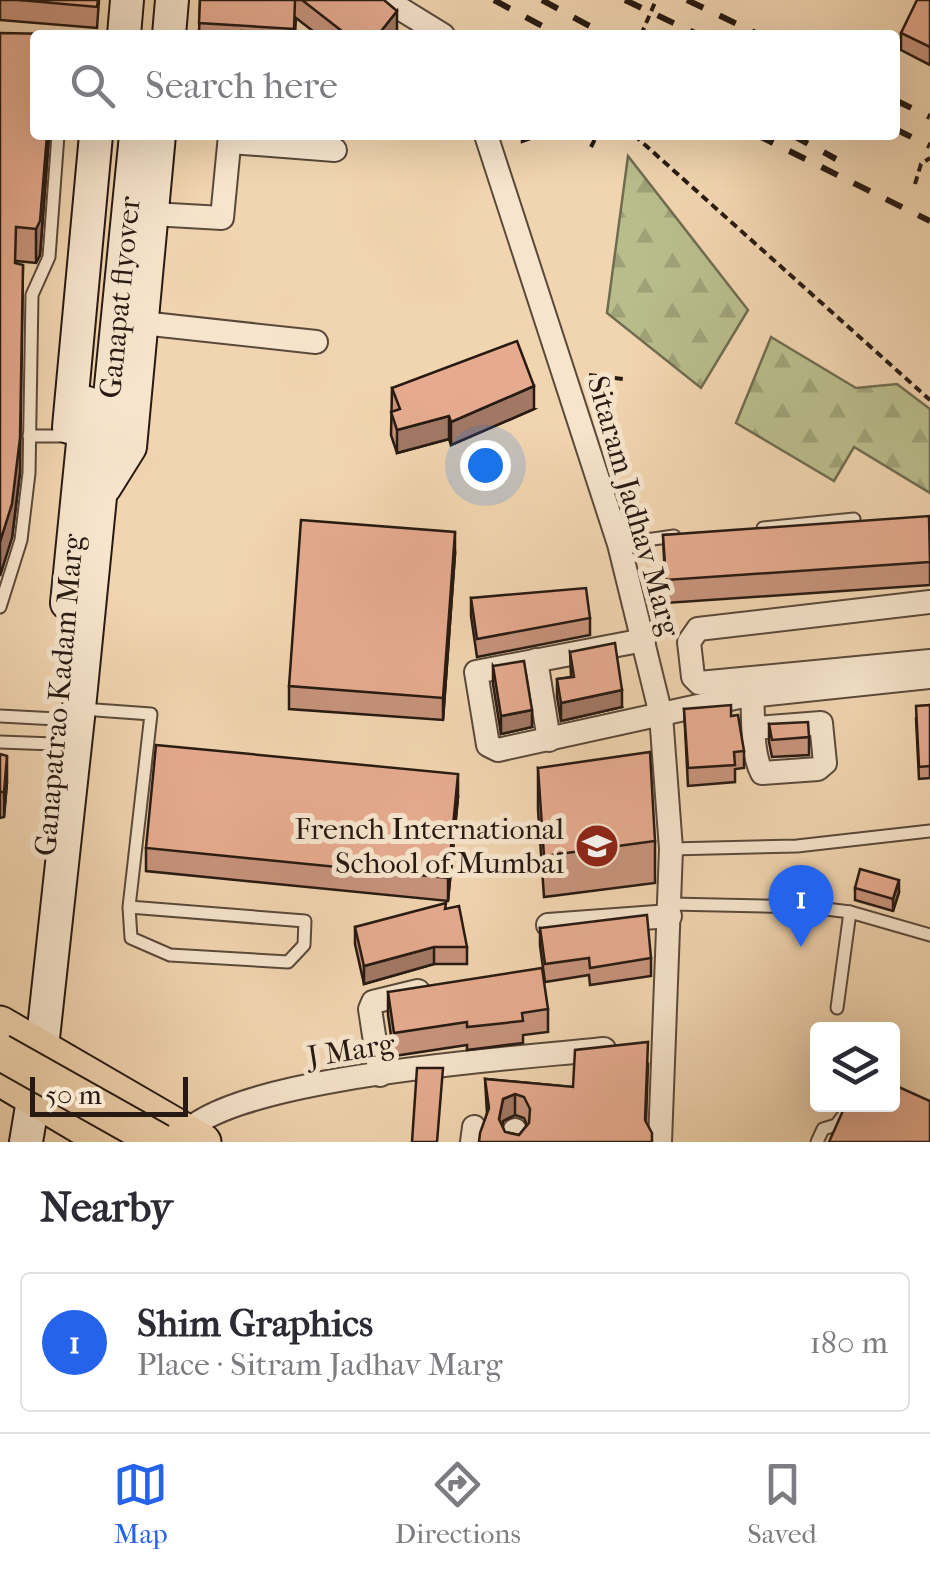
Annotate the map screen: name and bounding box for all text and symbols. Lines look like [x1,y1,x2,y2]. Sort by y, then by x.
search box [30,30,900,140]
icon: search [65,58,120,113]
text: Search here [145,63,338,108]
street label: Ganapat flyover [93,194,148,400]
street label: Sitaram Jadhav Marg [580,372,688,641]
your location [460,440,511,491]
street label: Ganapatrao Kadam Marg [28,532,91,858]
place label: French International School of Mumbai [294,812,564,881]
school or university icon: French International School of Mumbai [574,823,620,869]
pin: 1 [768,864,834,947]
map controls [810,1022,900,1112]
button: layers [810,1022,900,1112]
street label: J Marg [303,1026,398,1075]
scale bar [30,1072,188,1116]
text: 50 m [45,1078,102,1111]
text: Nearby [40,1183,172,1232]
text: Shim Graphics [137,1301,373,1346]
text: 1 [69,1324,80,1361]
text: 180 m [809,1324,888,1361]
text: Place · Sitram Jadhav Marg [137,1346,502,1383]
tab: Map [113,1457,168,1550]
tab: Directions [395,1457,521,1550]
tab: Saved [747,1457,817,1550]

